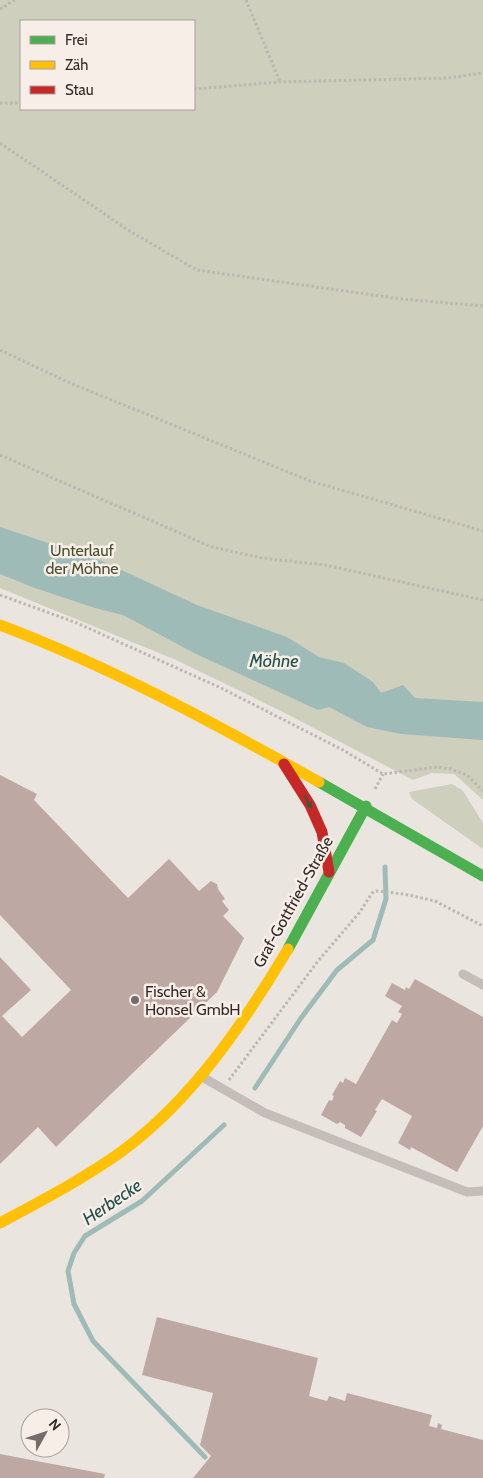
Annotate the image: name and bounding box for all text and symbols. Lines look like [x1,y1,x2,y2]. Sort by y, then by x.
legend [20,20,195,110]
text: Frei [65,31,88,49]
text: Zäh [65,56,88,74]
text: Stau [65,81,94,99]
park label: Unterlauf der Möhne [45,541,119,578]
water label: Möhne [248,650,299,672]
one-way arrow [303,796,312,809]
street label: Graf-Gottfried-Straße [249,833,337,971]
place label: Fischer & Honsel GmbH [145,982,241,1019]
marker: Fischer & Honsel GmbH [129,994,141,1006]
water label: Herbecke [78,1174,146,1230]
north arrow [20,1408,70,1458]
text: N [45,1415,65,1434]

